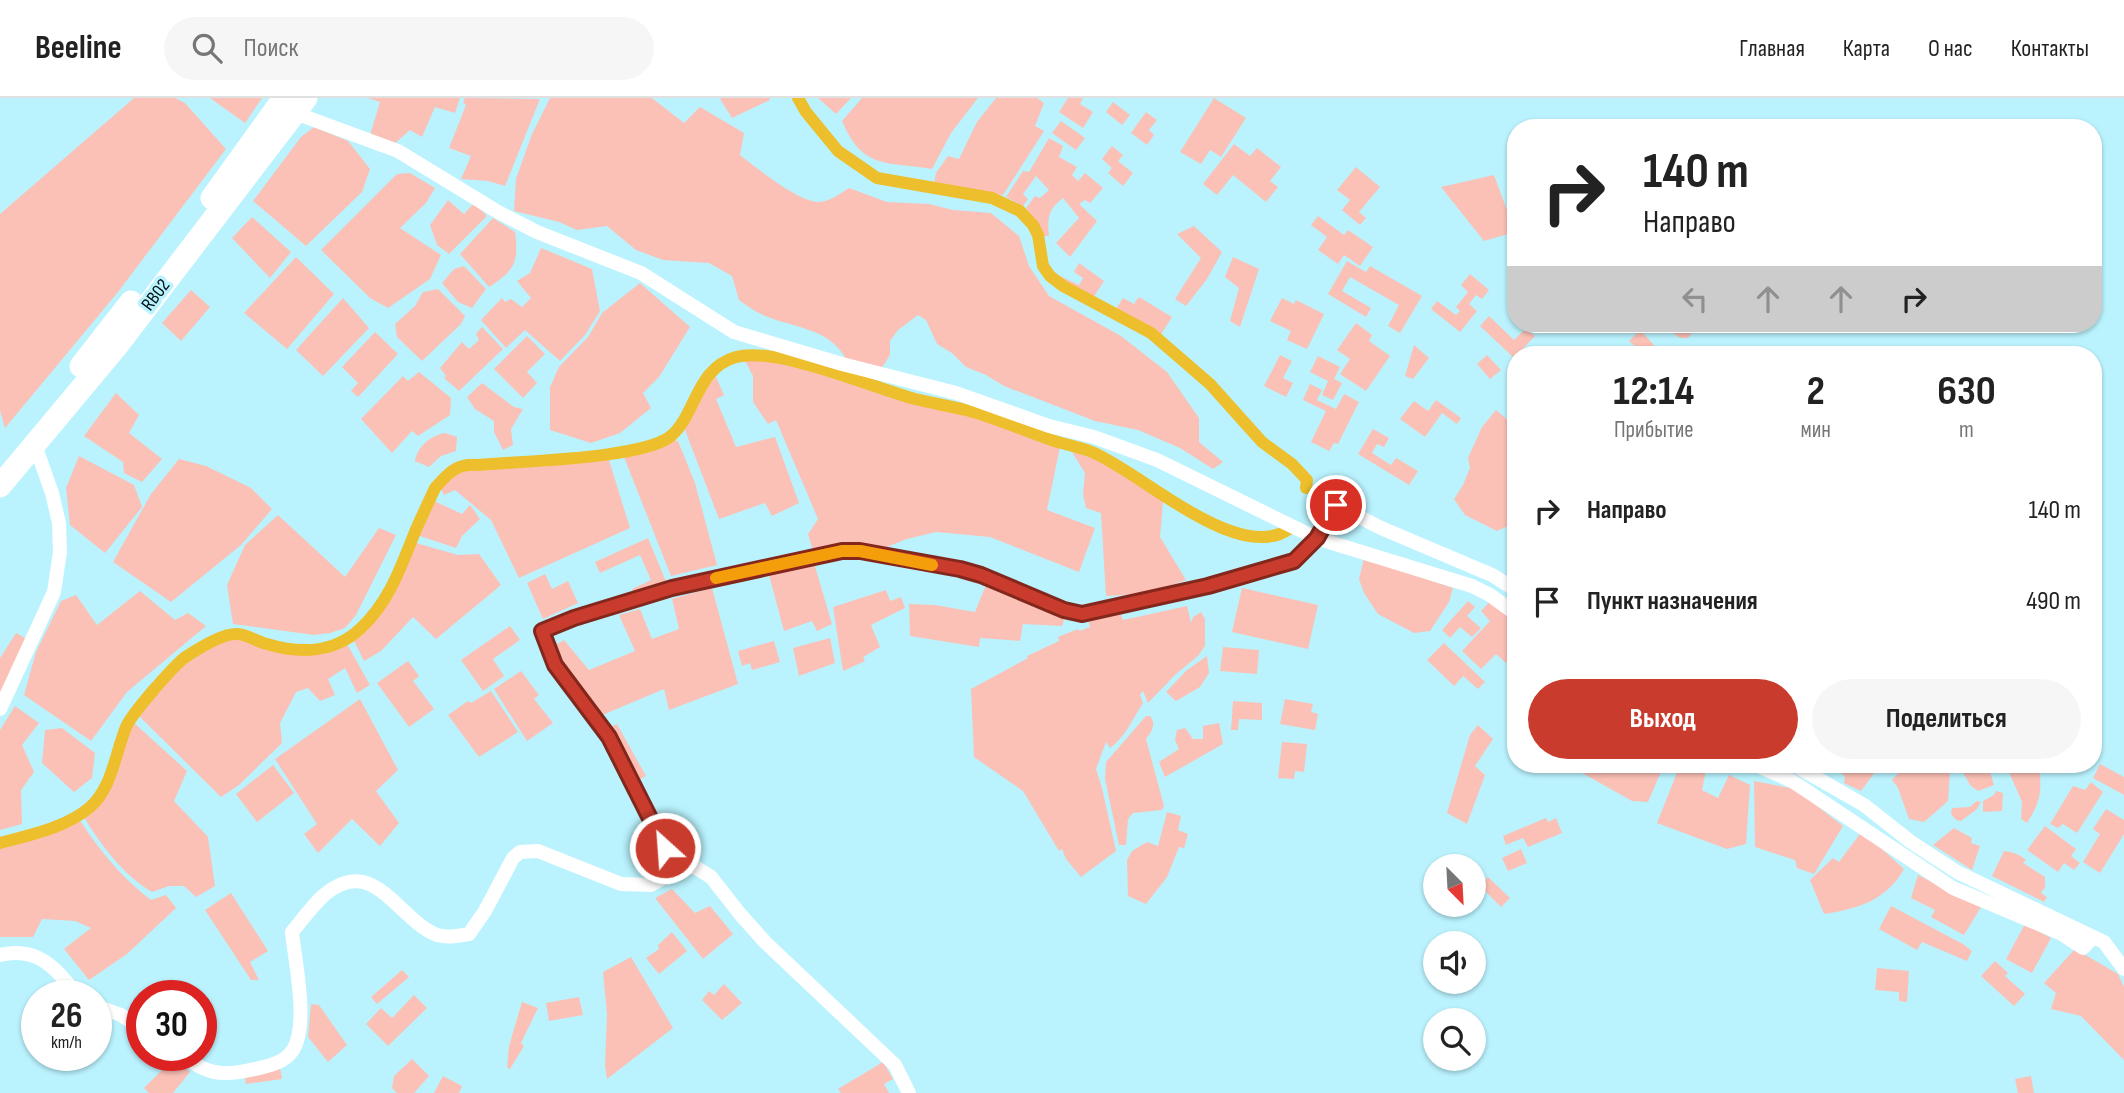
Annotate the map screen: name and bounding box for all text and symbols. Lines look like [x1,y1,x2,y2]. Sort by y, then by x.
search box [164,17,654,80]
text: Beeline [35,28,122,68]
icon: search [188,29,226,67]
text: Поиск [244,33,298,64]
text: Главная [1739,34,1805,63]
text: Карта [1843,34,1890,63]
text: О нас [1928,34,1973,63]
text: Контакты [2011,34,2089,63]
text: 140 m [1643,143,1749,202]
icon: right [1528,147,1619,238]
text: Направо [1643,203,1736,242]
street label: RB02 [137,275,175,315]
icon: left [1676,280,1714,318]
icon: ahead [1749,280,1787,318]
icon: ahead [1822,280,1860,318]
icon: right [1895,280,1933,318]
text: 12:14 [1613,366,1694,417]
text: 2 [1807,366,1825,417]
text: 630 [1937,366,1996,417]
text: Прибытие [1614,416,1694,444]
text: мин [1801,416,1831,444]
text: m [1959,416,1974,444]
pin [1306,475,1366,535]
icon: arrive [1317,486,1355,524]
icon: right [1528,492,1566,530]
text: Направо [1587,495,1666,526]
text: 140 m [2029,495,2081,526]
icon: arrive [1528,583,1566,621]
text: Пункт назначения [1587,586,1758,617]
text: 490 m [2026,586,2081,617]
button: Выход [1528,679,1798,759]
button: Поделиться [1812,679,2081,759]
position arrow [628,811,702,885]
north arrow [1423,854,1486,917]
map controls [1423,854,1486,1071]
button: sound [1423,931,1486,994]
speed limit sign: 30 [126,980,217,1071]
text: 26 [51,995,82,1038]
button: search [1423,1008,1486,1071]
text: km/h [51,1032,82,1053]

